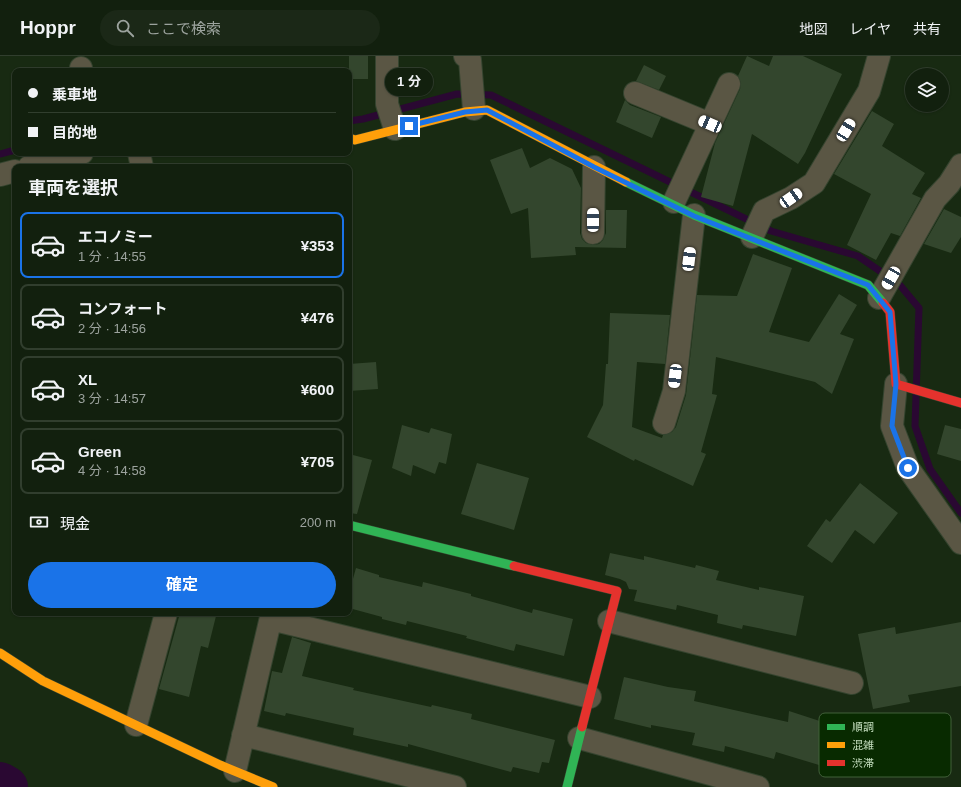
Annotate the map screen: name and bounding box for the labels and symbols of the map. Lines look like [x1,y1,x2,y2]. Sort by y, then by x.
callout: 1 分 [385,68,433,96]
car [697,114,723,134]
route end [400,117,418,135]
car [835,117,857,143]
car [778,186,804,210]
car [587,208,599,232]
car [682,246,696,272]
car [880,265,902,291]
car [668,363,682,389]
route start [899,459,917,477]
legend [819,713,951,777]
text: 順調 [852,721,874,733]
text: 混雑 [852,739,874,751]
text: 渋滞 [852,757,874,769]

